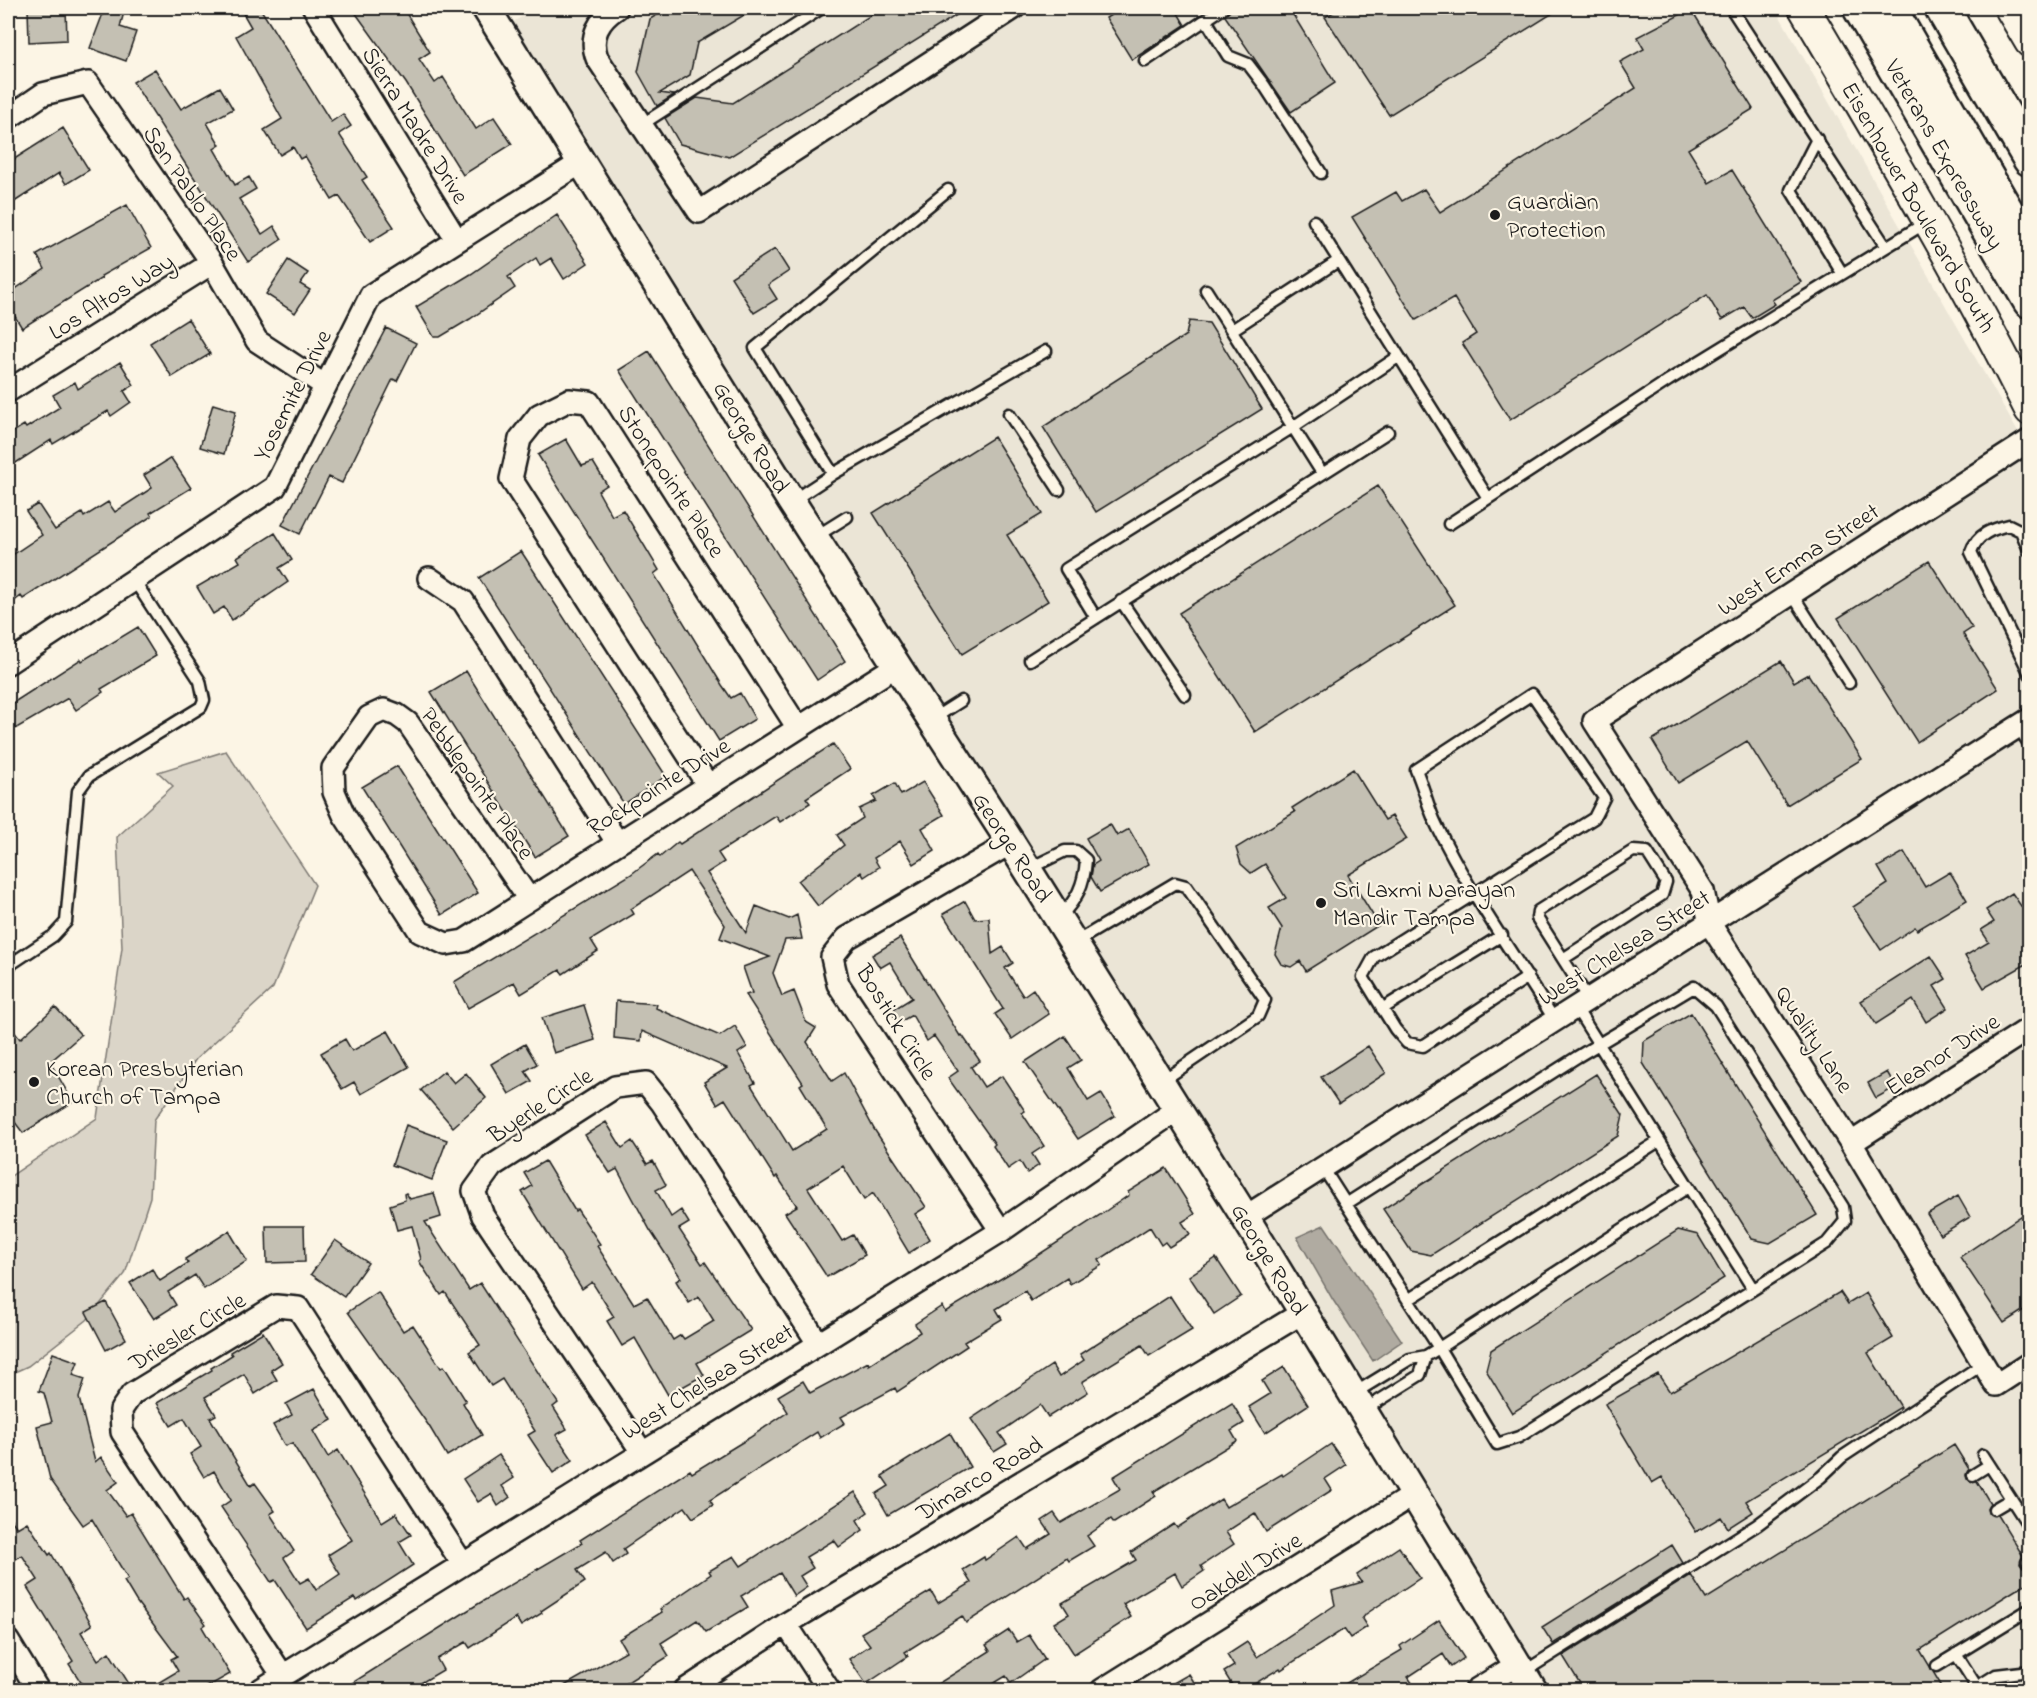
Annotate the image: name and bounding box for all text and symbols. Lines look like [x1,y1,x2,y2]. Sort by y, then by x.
street label: Sierra Madre Drive [351,41,476,212]
street label: Veterans Expressway [1873,53,2012,257]
street label: Eisenhower Boulevard South [1830,76,2003,340]
street label: San Pablo Place [133,120,249,269]
place label: Guardian Protection [1507,186,1606,249]
marker: Guardian Protection [1488,208,1502,222]
street label: Los Altos Way [43,246,182,351]
street label: Yosemite Drive [246,324,343,468]
street label: George Road [703,375,797,502]
street label: Stonepointe Place [607,399,733,566]
street label: West Emma Street [1711,496,1887,627]
street label: Pebblepointe Place [410,701,542,868]
street label: Rockpointe Drive [581,730,738,846]
street label: George Road [962,786,1060,911]
place label: Sri Laxmi Narayan Mandir Tampa [1333,874,1515,937]
street label: West Chelsea Street [1532,882,1718,1016]
marker: Sri Laxmi Narayan Mandir Tampa [1314,896,1328,910]
street label: Bostick Circle [845,958,945,1088]
street label: Quality Lane [1764,980,1861,1102]
street label: Eleanor Drive [1879,1006,2008,1106]
place label: Korean Presbyterian Church of Tampa [46,1053,243,1116]
street label: Byerle Circle [481,1060,601,1156]
marker: Korean Presbyterian Church of Tampa [27,1075,41,1089]
street label: George Road [1221,1197,1315,1324]
street label: Driesler Circle [122,1284,254,1382]
street label: West Chelsea Street [615,1316,801,1450]
street label: Dimarco Road [909,1428,1051,1532]
street label: Oakdell Drive [1183,1524,1310,1622]

